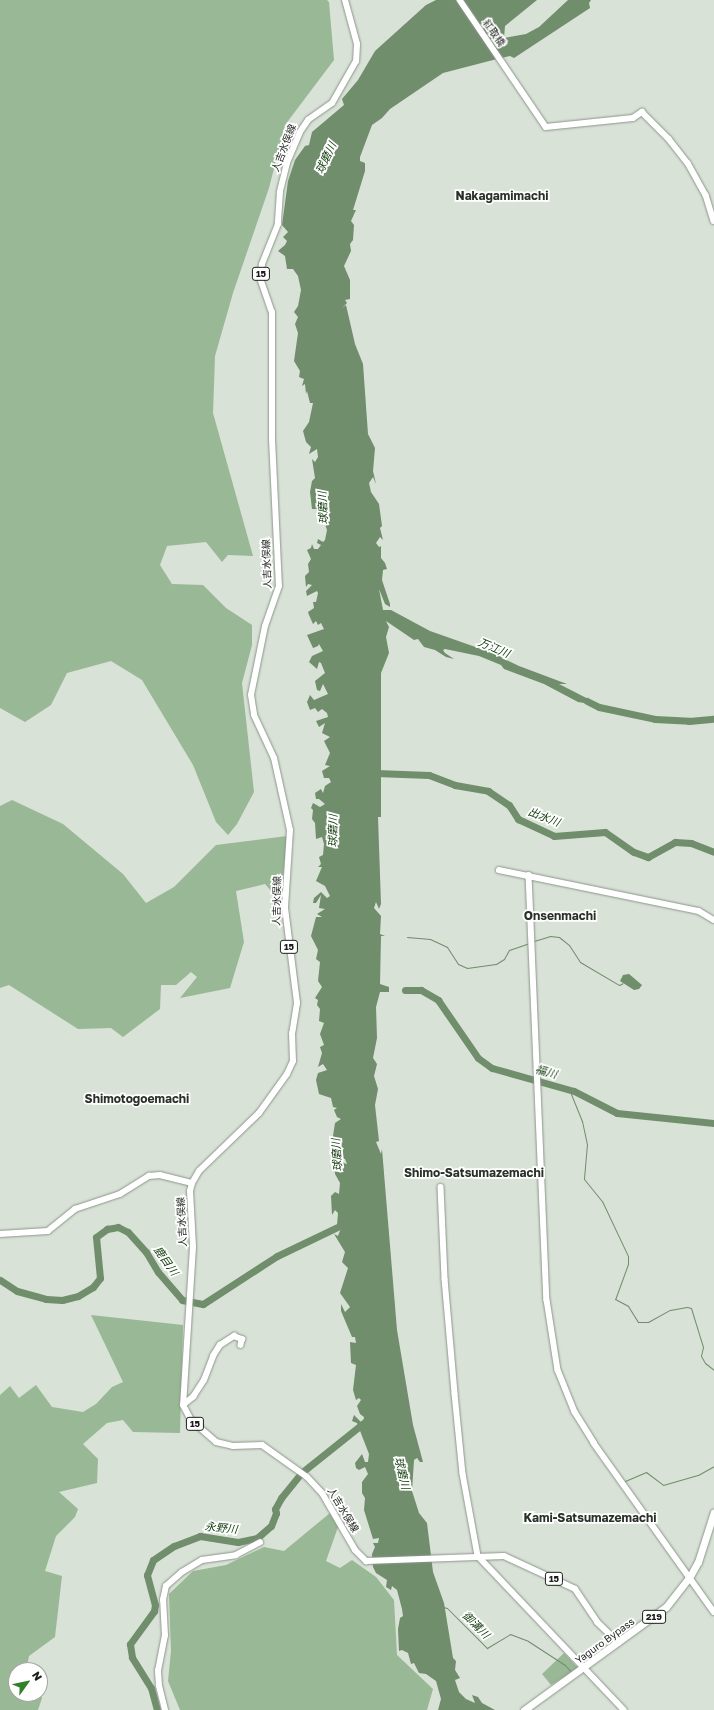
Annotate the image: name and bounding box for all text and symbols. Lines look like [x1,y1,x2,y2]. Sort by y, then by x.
street label: 紅取橋 [480,17,508,49]
street label: 人吉水俣線 [269,123,299,173]
water label: 球磨川 [313,140,339,176]
district label: Nakagamimachi [456,189,548,203]
road number: 15 [251,267,271,281]
water label: 球磨川 [316,491,330,525]
street label: 人吉水俣線 [260,539,274,589]
water label: 万江川 [476,635,512,661]
water label: 出水川 [526,805,562,829]
water label: 球磨川 [326,814,340,848]
street label: 人吉水俣線 [271,876,283,926]
district label: Onsenmachi [524,909,596,923]
road number: 15 [279,940,299,954]
water label: 福川 [534,1063,558,1081]
district label: Shimotogoemachi [85,1092,189,1106]
water label: 球磨川 [329,1138,345,1172]
district label: Shimo-Satsumazemachi [404,1166,544,1180]
street label: 人吉水俣線 [175,1197,189,1247]
water label: 鹿目川 [151,1244,181,1278]
road number: 15 [185,1417,205,1431]
water label: 球磨川 [392,1455,412,1491]
street label: 人吉水俣線 [325,1485,361,1535]
district label: Kami-Satsumazemachi [523,1511,657,1525]
water label: 永野川 [204,1520,238,1536]
road number: 15 [544,1572,564,1586]
water label: 御溝川 [460,1609,492,1641]
road number: 219 [642,1610,666,1624]
street label: Yaguro Bypass [573,1615,637,1667]
north arrow [8,1662,48,1702]
text: N [30,1669,45,1683]

